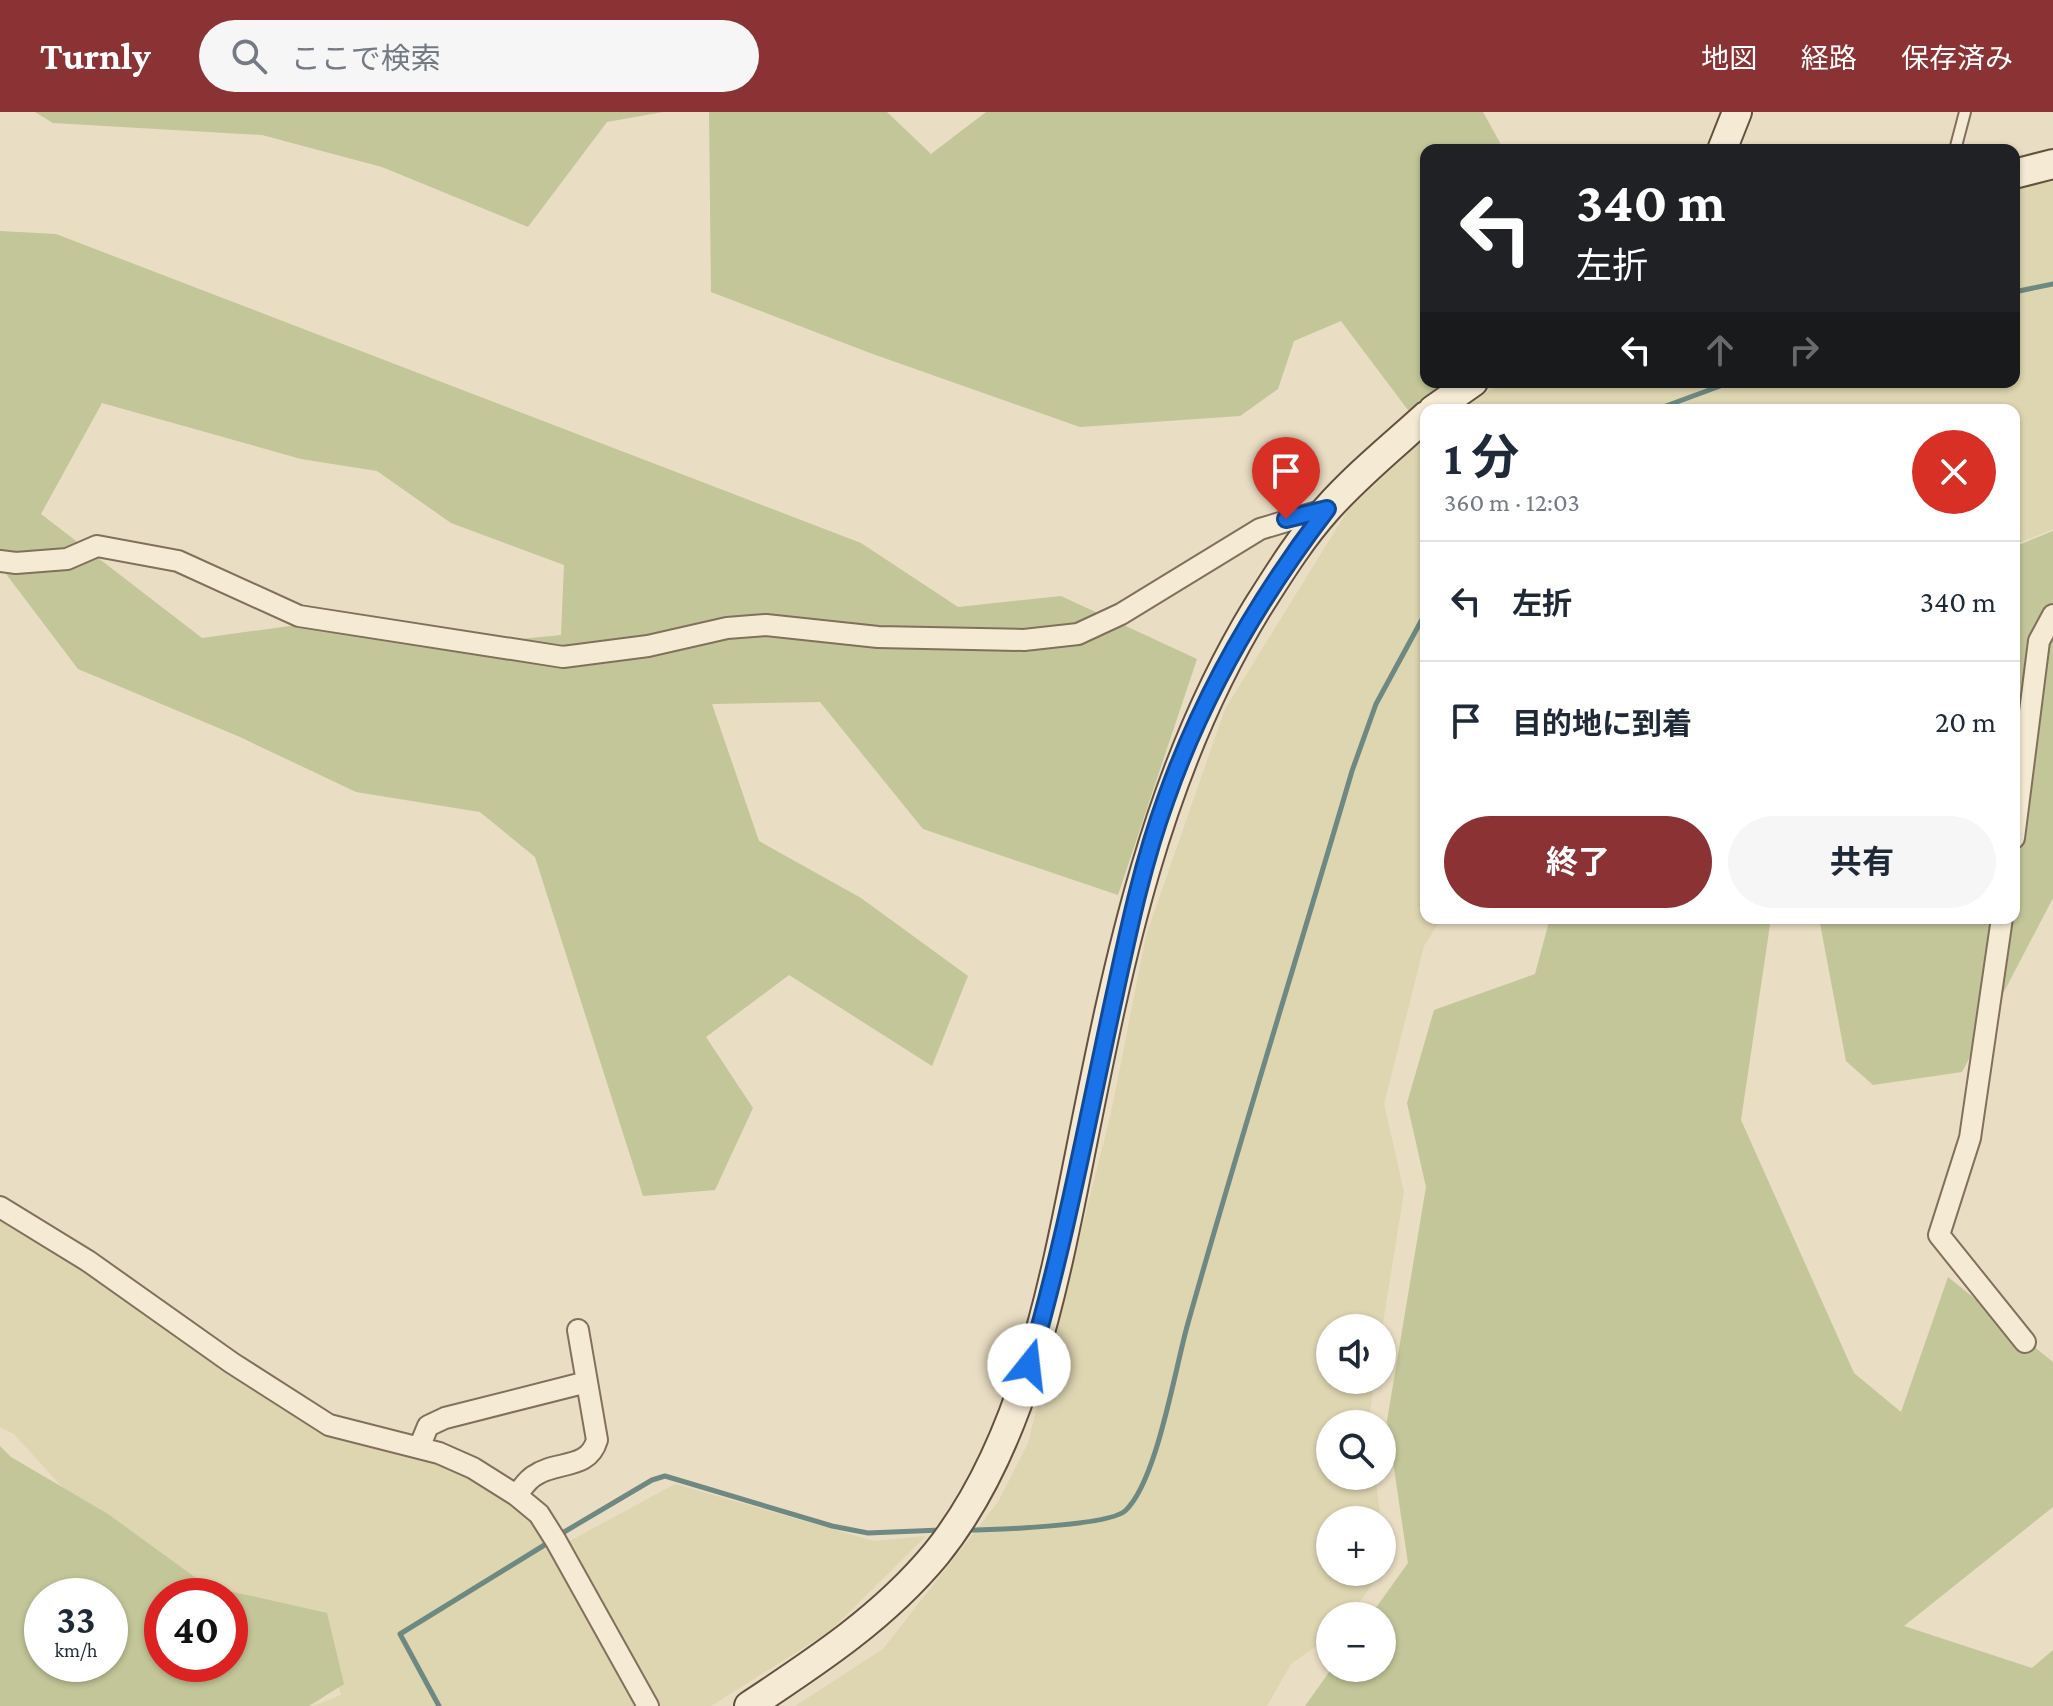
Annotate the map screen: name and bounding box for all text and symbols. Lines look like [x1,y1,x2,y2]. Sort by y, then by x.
search box [199,20,759,92]
icon: search [227,34,271,78]
text: Turnly [40,35,151,77]
text: ここで検索 [291,42,441,75]
text: 地図 [1701,43,1757,74]
text: 経路 [1801,43,1857,74]
text: 保存済み [1901,43,2013,74]
text: 340 m [1576,171,1726,233]
icon: left [1444,176,1548,280]
text: 左折 [1576,246,1648,286]
icon: left [1614,328,1658,372]
icon: ahead [1698,328,1742,372]
icon: right [1782,328,1826,372]
button: close [1912,430,1996,514]
text: 1 分 [1444,431,1519,484]
pin [1252,437,1320,519]
icon: arrive [1264,449,1308,493]
text: 360 m · 12:03 [1444,488,1580,517]
icon: left [1444,579,1488,623]
text: 340 m [1920,585,1996,618]
text: 左折 [1512,587,1572,620]
icon: arrive [1444,699,1488,743]
text: 20 m [1935,705,1996,738]
text: 目的地に到着 [1512,707,1692,740]
button: 終了 [1444,816,1712,908]
button: 共有 [1728,816,1996,908]
map controls [1316,1314,1396,1682]
button: sound [1316,1314,1396,1394]
position arrow [987,1323,1071,1407]
button: search [1316,1410,1396,1490]
button: + [1316,1506,1396,1586]
speed limit sign: 40 [144,1578,248,1682]
text: 33 [57,1597,95,1642]
button: − [1316,1602,1396,1682]
text: km/h [54,1639,98,1661]

